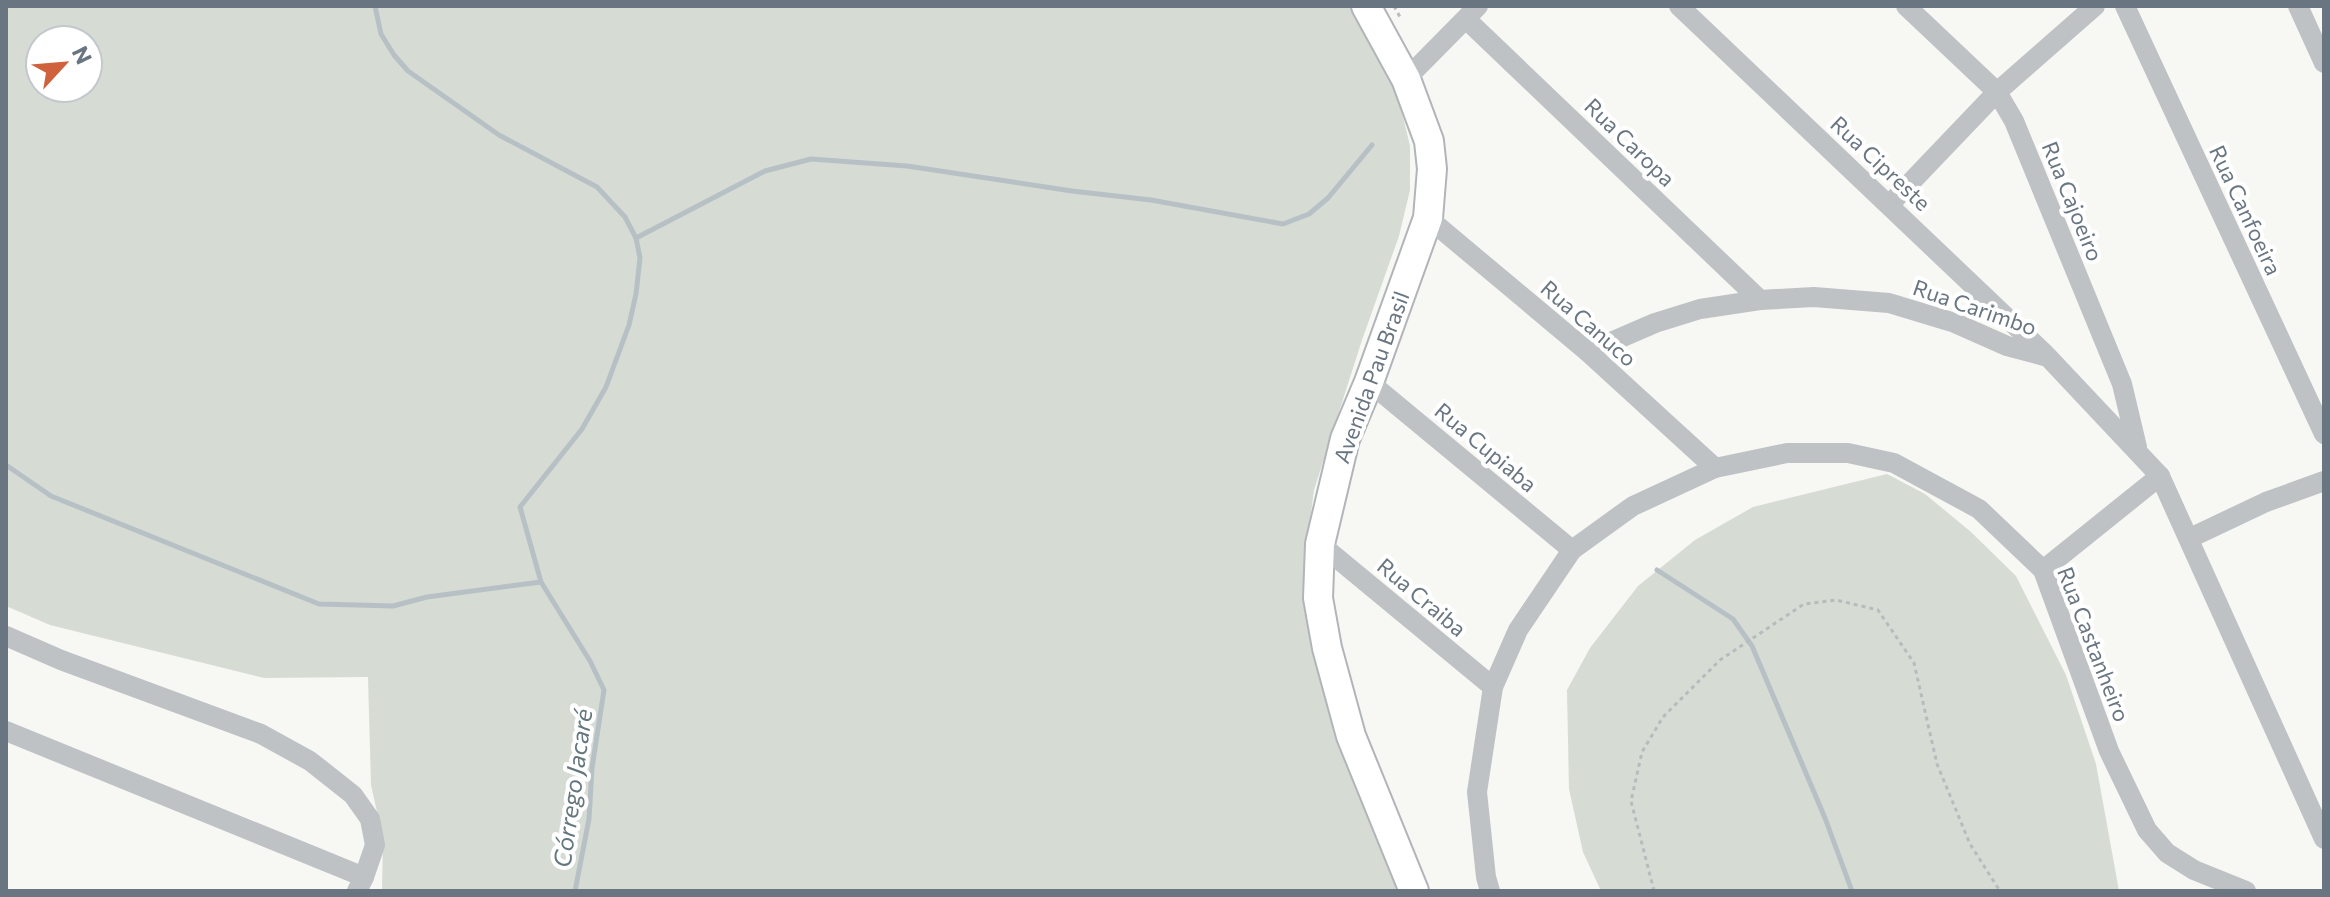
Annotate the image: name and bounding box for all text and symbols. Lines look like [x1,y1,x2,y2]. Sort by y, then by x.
north arrow [24,24,104,104]
text: N [67,42,98,68]
street label: Rua Caropa [1579,92,1681,192]
street label: Rua Cipreste [1825,110,1937,216]
street label: Rua Cajoeiro [2037,137,2109,265]
street label: Rua Canfoeira [2204,141,2288,279]
street label: Rua Carimbo [1910,273,2040,341]
street label: Rua Canuco [1536,274,1642,372]
street label: Avenida Pau Brasil [1327,287,1415,467]
street label: Rua Cupiaba [1430,397,1542,497]
street label: Rua Craiba [1372,552,1472,642]
street label: Rua Castanheiro [2052,563,2136,725]
water label: Córrego Jacaré [547,706,598,869]

